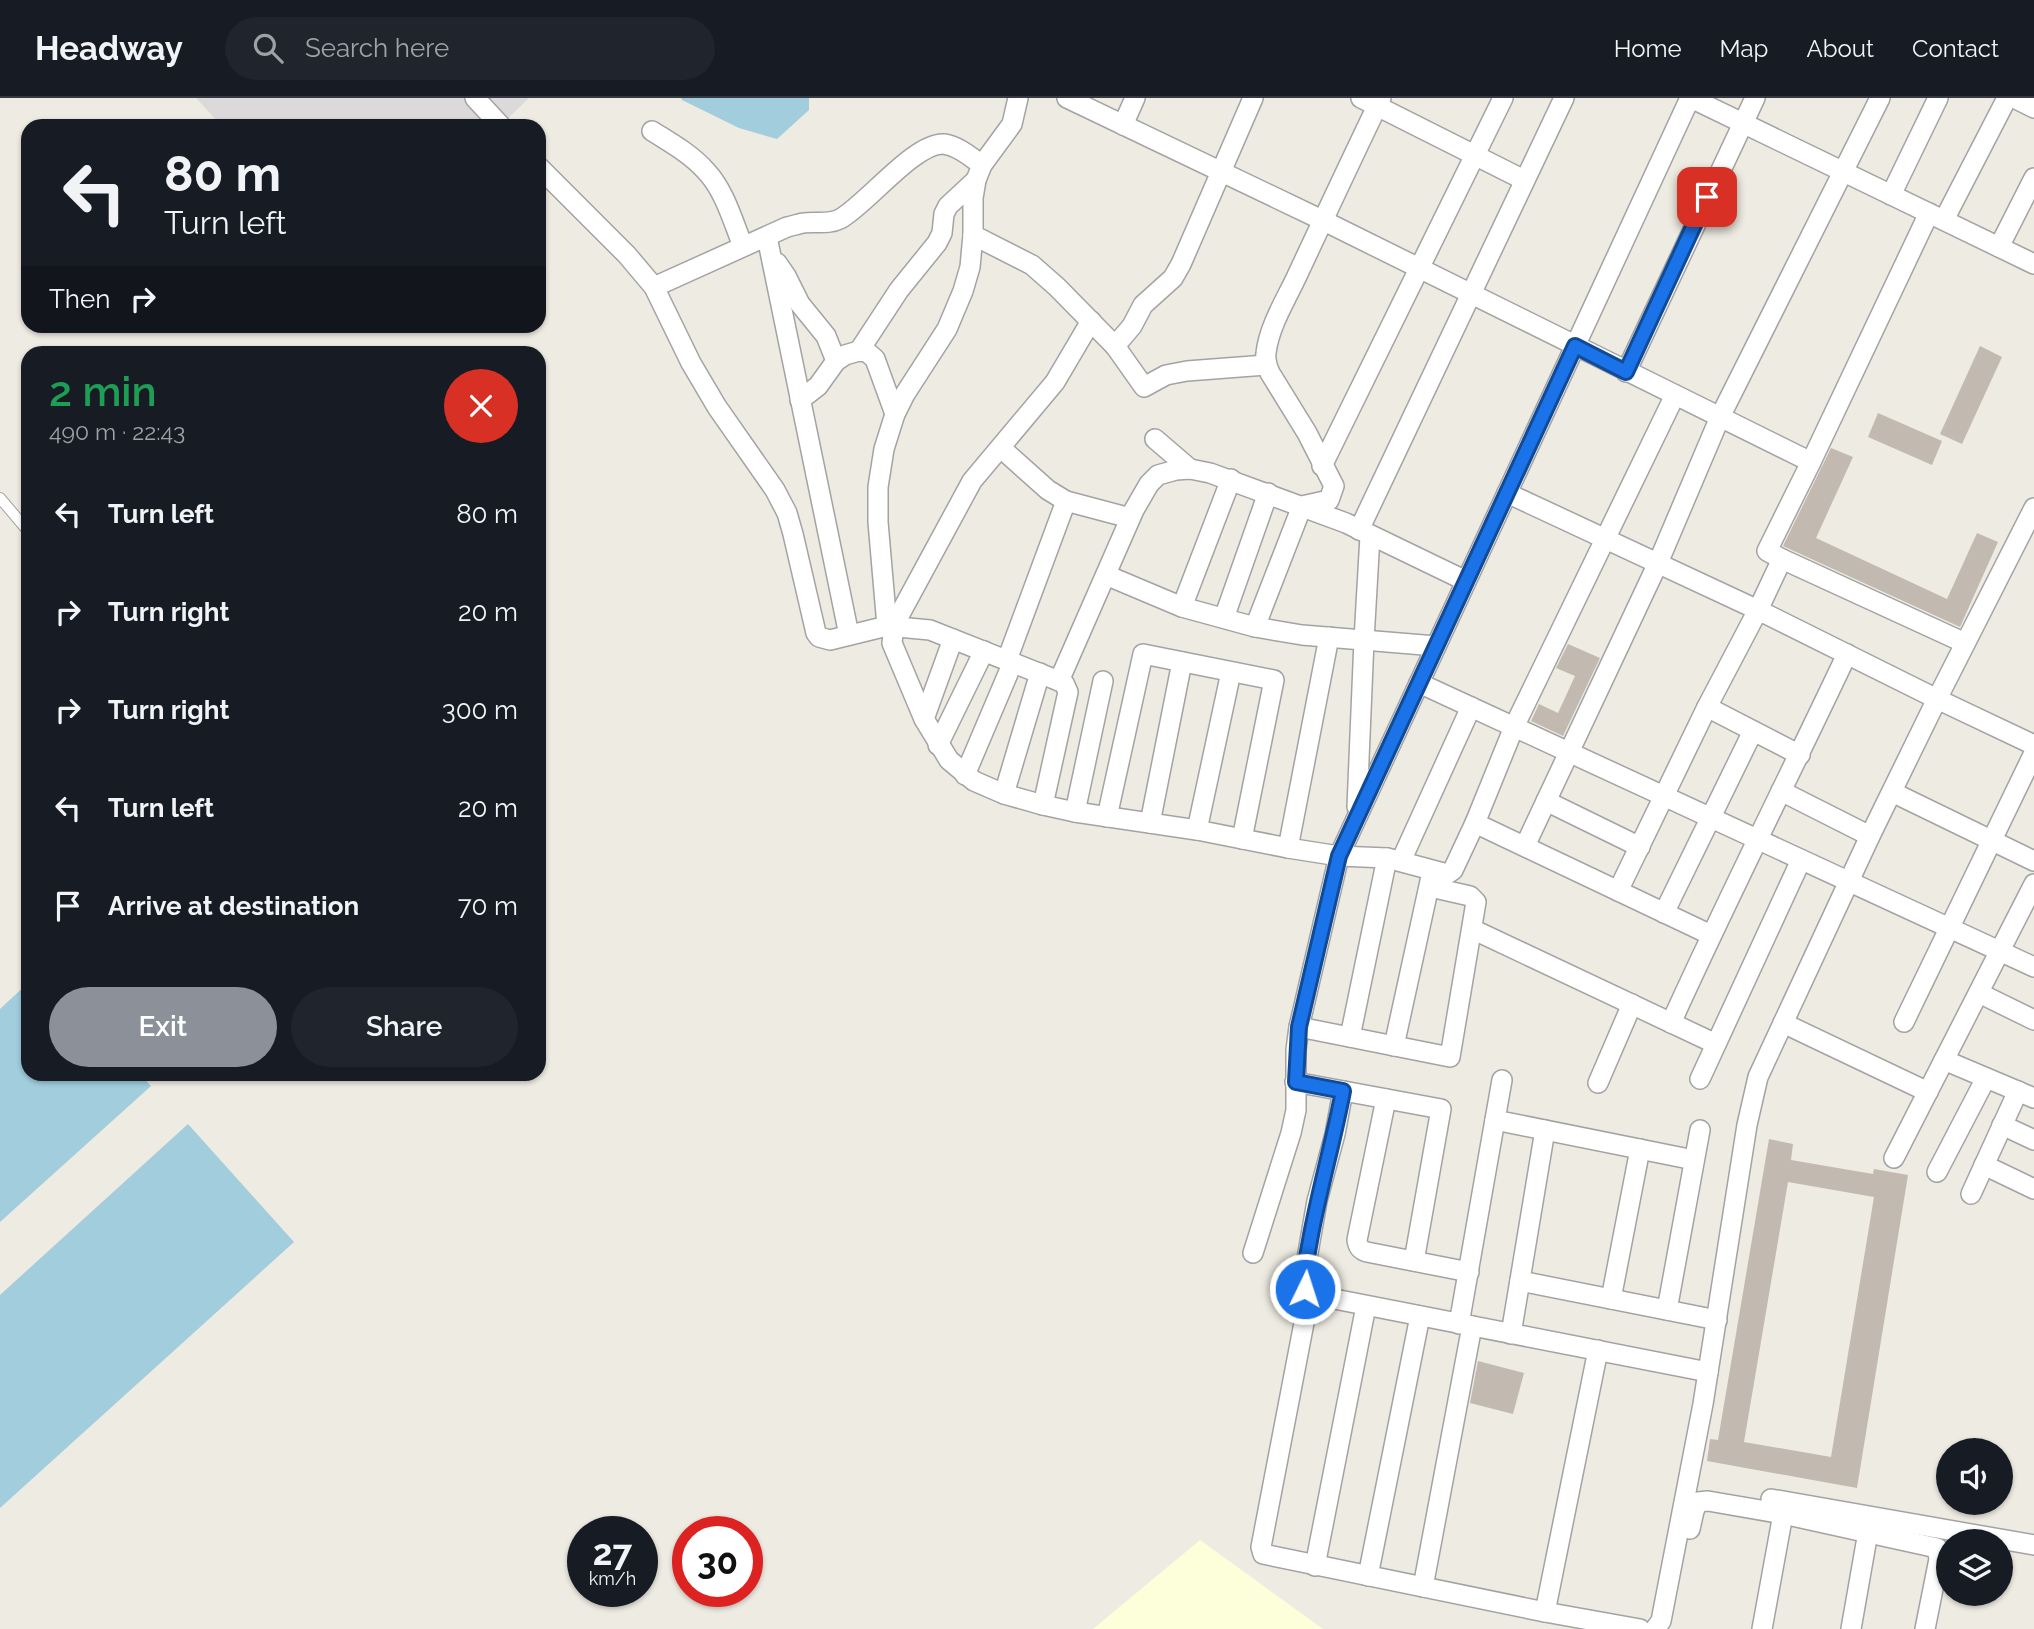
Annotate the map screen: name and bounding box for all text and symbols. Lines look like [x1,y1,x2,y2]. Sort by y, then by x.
search box [225,17,715,80]
text: Headway [35,29,183,68]
icon: search [249,29,287,67]
text: Search here [305,33,449,63]
text: Home [1614,34,1682,63]
text: Map [1720,34,1768,63]
text: About [1806,34,1874,63]
text: Contact [1912,34,1999,63]
text: 80 m [164,145,281,202]
icon: left [49,147,140,238]
pin [1677,167,1737,227]
icon: arrive [1688,178,1726,216]
text: Turn left [164,204,286,241]
icon: right [124,280,162,318]
text: Then [49,284,110,314]
text: 2 min [49,367,157,416]
button: close [444,369,518,443]
text: 490 m · 22:43 [49,418,185,445]
icon: left [49,495,87,533]
text: Turn left [108,499,214,529]
text: 80 m [456,499,518,529]
icon: right [49,593,87,631]
text: Turn right [108,597,229,627]
text: 20 m [458,597,518,627]
icon: right [49,691,87,729]
text: Turn right [108,695,229,725]
text: 300 m [442,695,518,725]
icon: left [49,789,87,827]
text: Turn left [108,793,214,823]
text: 20 m [458,793,518,823]
icon: arrive [49,887,87,925]
text: Arrive at destination [108,891,359,921]
text: 70 m [458,891,518,921]
button: Exit [49,987,277,1067]
button: Share [291,987,518,1067]
position arrow [1268,1252,1342,1326]
map controls [1936,1438,2013,1606]
button: sound [1936,1438,2013,1515]
speed limit sign: 30 [672,1516,763,1607]
button: layers [1936,1529,2013,1606]
text: 27 [593,1532,632,1573]
text: km/h [589,1568,636,1589]

